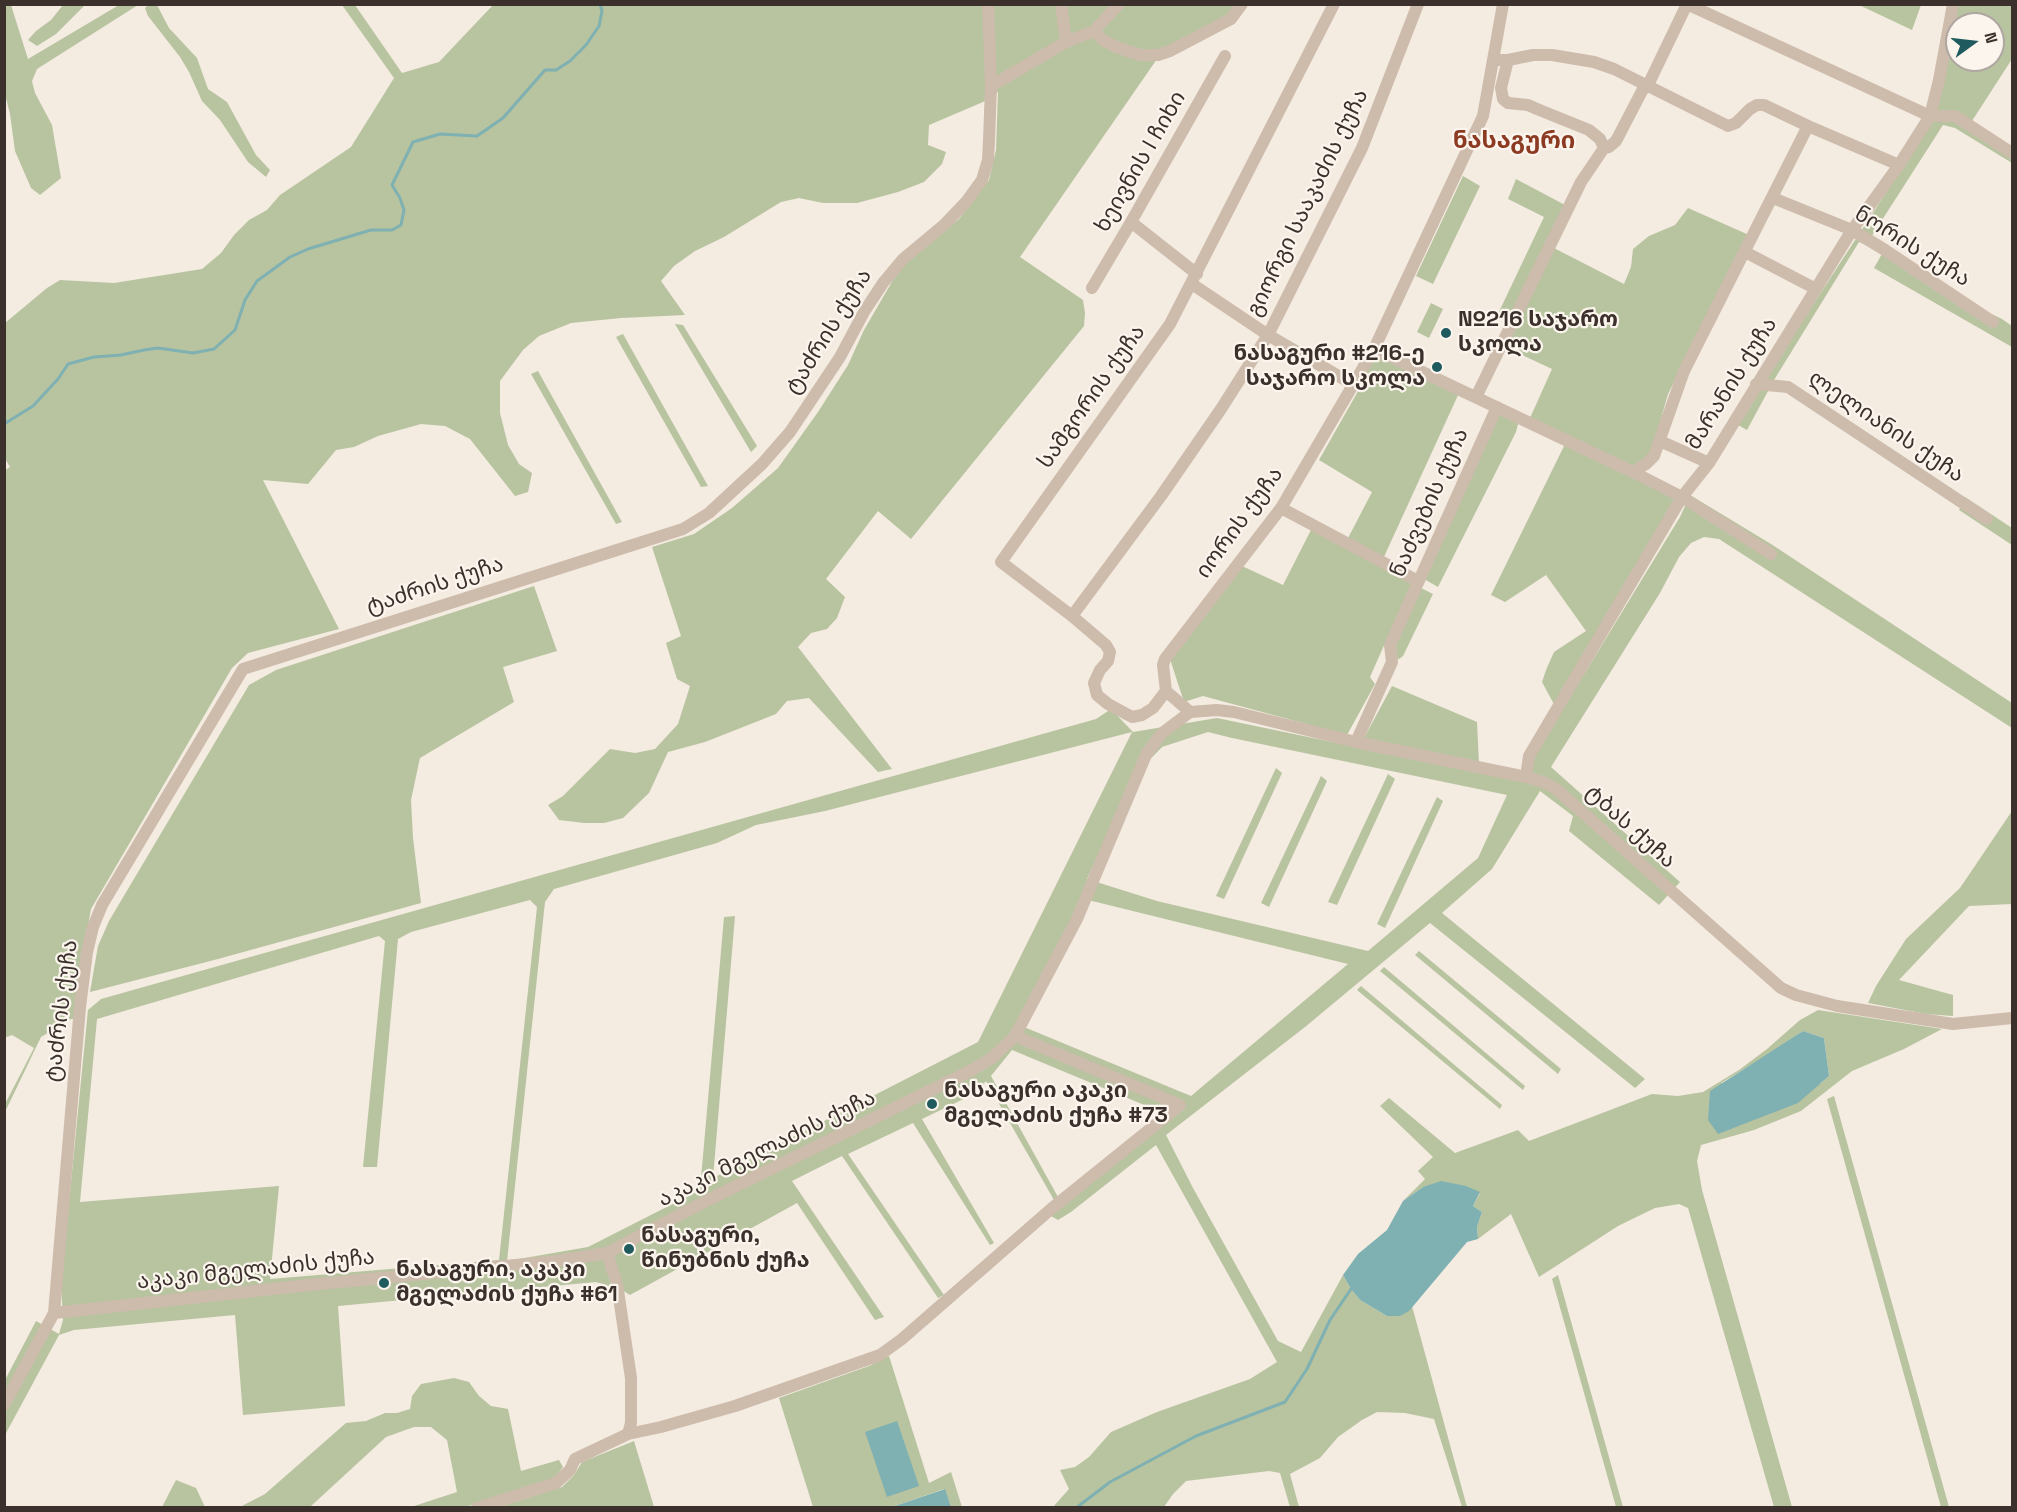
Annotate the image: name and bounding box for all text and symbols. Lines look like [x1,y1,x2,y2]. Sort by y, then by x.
north arrow [1945,12,2005,72]
text: N [1979,30,2002,46]
street label: გიორგი სააკაძის ქუჩა [1241,85,1375,321]
street label: ხეივნის I ჩიხი [1090,87,1192,237]
district label: ნასაგური [1453,127,1575,155]
street label: ნორის ქუჩა [1849,201,1975,293]
street label: ტაძრის ქუჩა [780,264,878,400]
place label: №216 საჯარო სკოლა [1458,307,1618,358]
street label: მარანის ქუჩა [1681,313,1783,455]
street label: სამგორის ქუჩა [1033,320,1151,474]
marker: №216 საჯარო სკოლა [1439,326,1453,340]
place label: ნასაგური #216-ე საჯარო სკოლა [1233,341,1425,392]
marker: ნასაგური #216-ე საჯარო სკოლა [1430,360,1444,374]
street label: ლელიანის ქუჩა [1803,365,1969,489]
street label: ნაძვების ქუჩა [1385,424,1475,582]
street label: იორის ქუჩა [1191,462,1289,584]
street label: ტაძრის ქუჩა [363,551,507,621]
street label: ტბას ქუჩა [1579,779,1681,875]
street label: ტაძრის ქუჩა [40,938,84,1084]
place label: ნასაგური აკაკი მგელაძის ქუჩა #73 [944,1078,1168,1130]
street label: აკაკი მგელაძის ქუჩა [654,1085,880,1213]
marker: ნასაგური აკაკი მგელაძის ქუჩა #73 [925,1097,939,1111]
place label: ნასაგური, წინუბნის ქუჩა [641,1223,810,1274]
marker: ნასაგური, წინუბნის ქუჩა [622,1242,636,1256]
street label: აკაკი მგელაძის ქუჩა [136,1244,376,1296]
place label: ნასაგური, აკაკი მგელაძის ქუჩა #61 [396,1257,618,1308]
marker: ნასაგური, აკაკი მგელაძის ქუჩა #61 [377,1276,391,1290]

